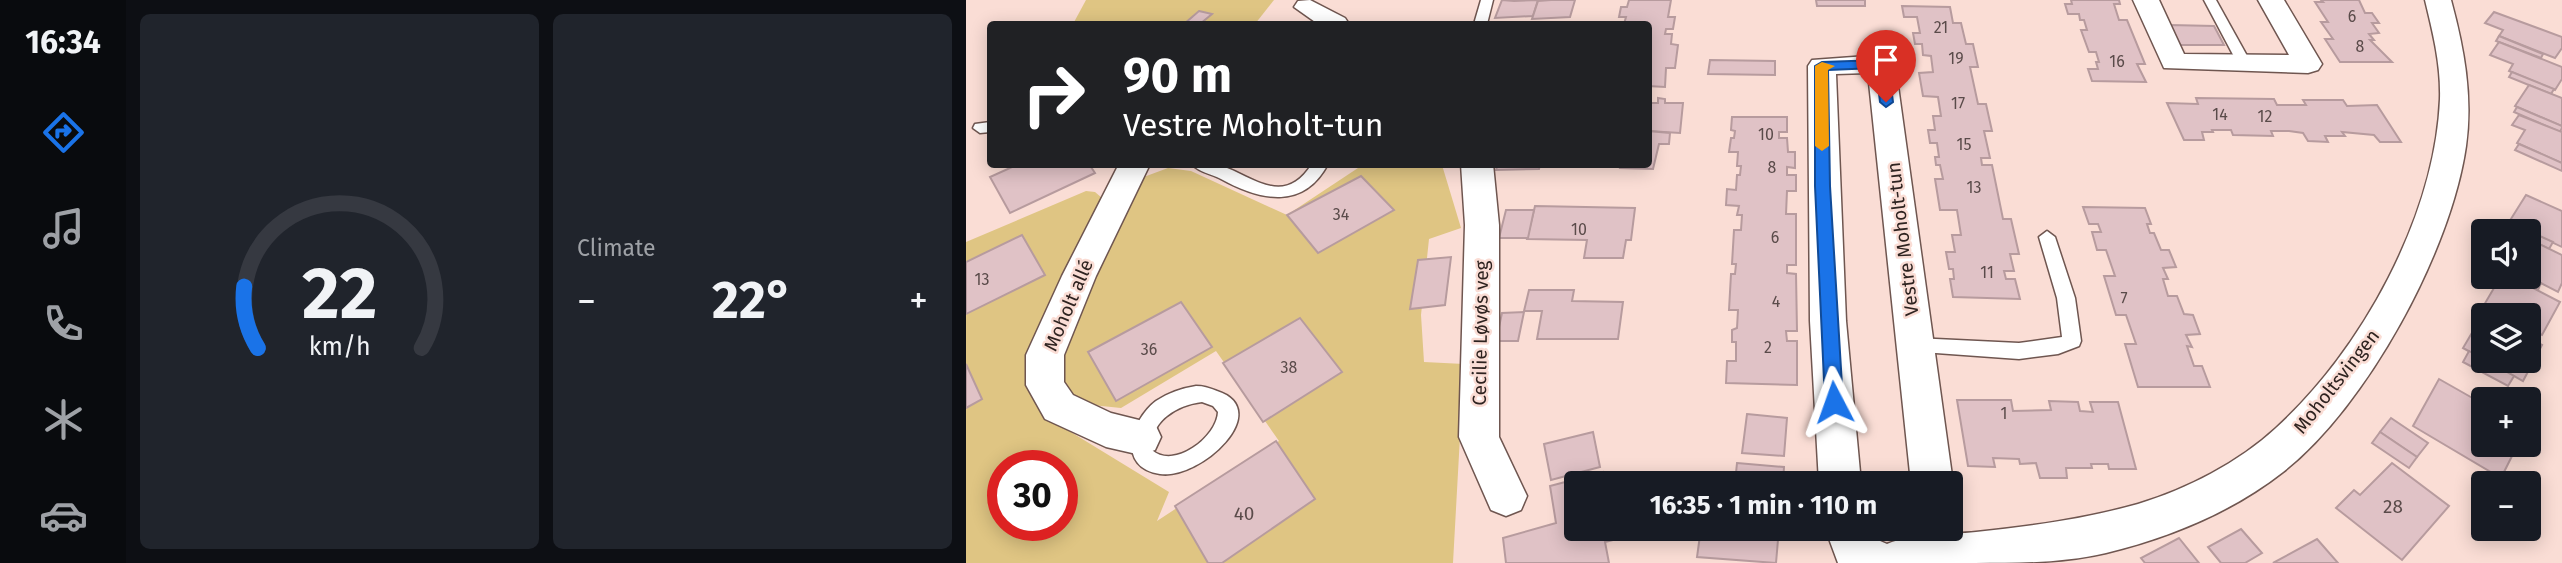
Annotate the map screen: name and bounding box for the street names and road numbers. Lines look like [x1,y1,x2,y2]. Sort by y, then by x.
street label: Vestre Moholt-tun [1882,161,1923,317]
street label: Moholt allé [1039,256,1098,354]
street label: Cecilie Løvøs veg [1468,260,1493,406]
street label: Moholtsvingen [2289,325,2384,438]

